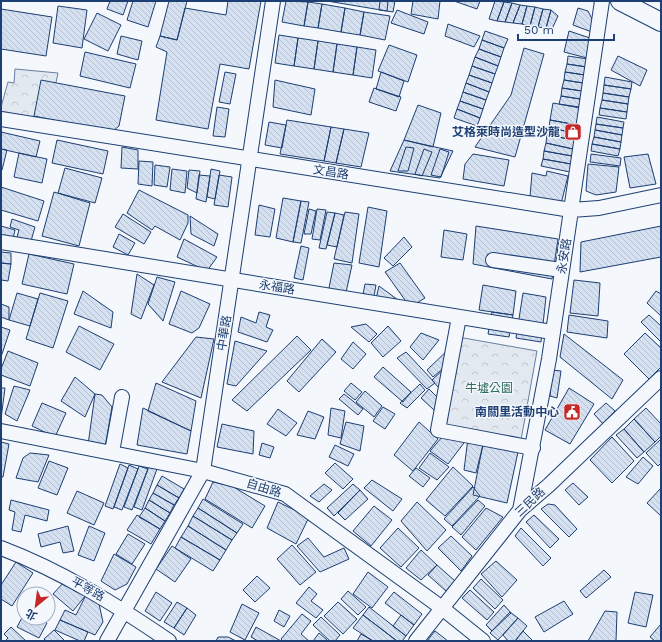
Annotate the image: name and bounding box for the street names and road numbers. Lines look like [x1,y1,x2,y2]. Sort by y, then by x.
street label: 文昌路 [312,162,350,182]
street label: 永安路 [554,237,574,275]
street label: 永福路 [258,277,296,297]
street label: 中華路 [214,314,234,352]
street label: 自由路 [245,476,283,500]
street label: 三民路 [512,485,548,519]
street label: 平等路 [69,574,107,604]

